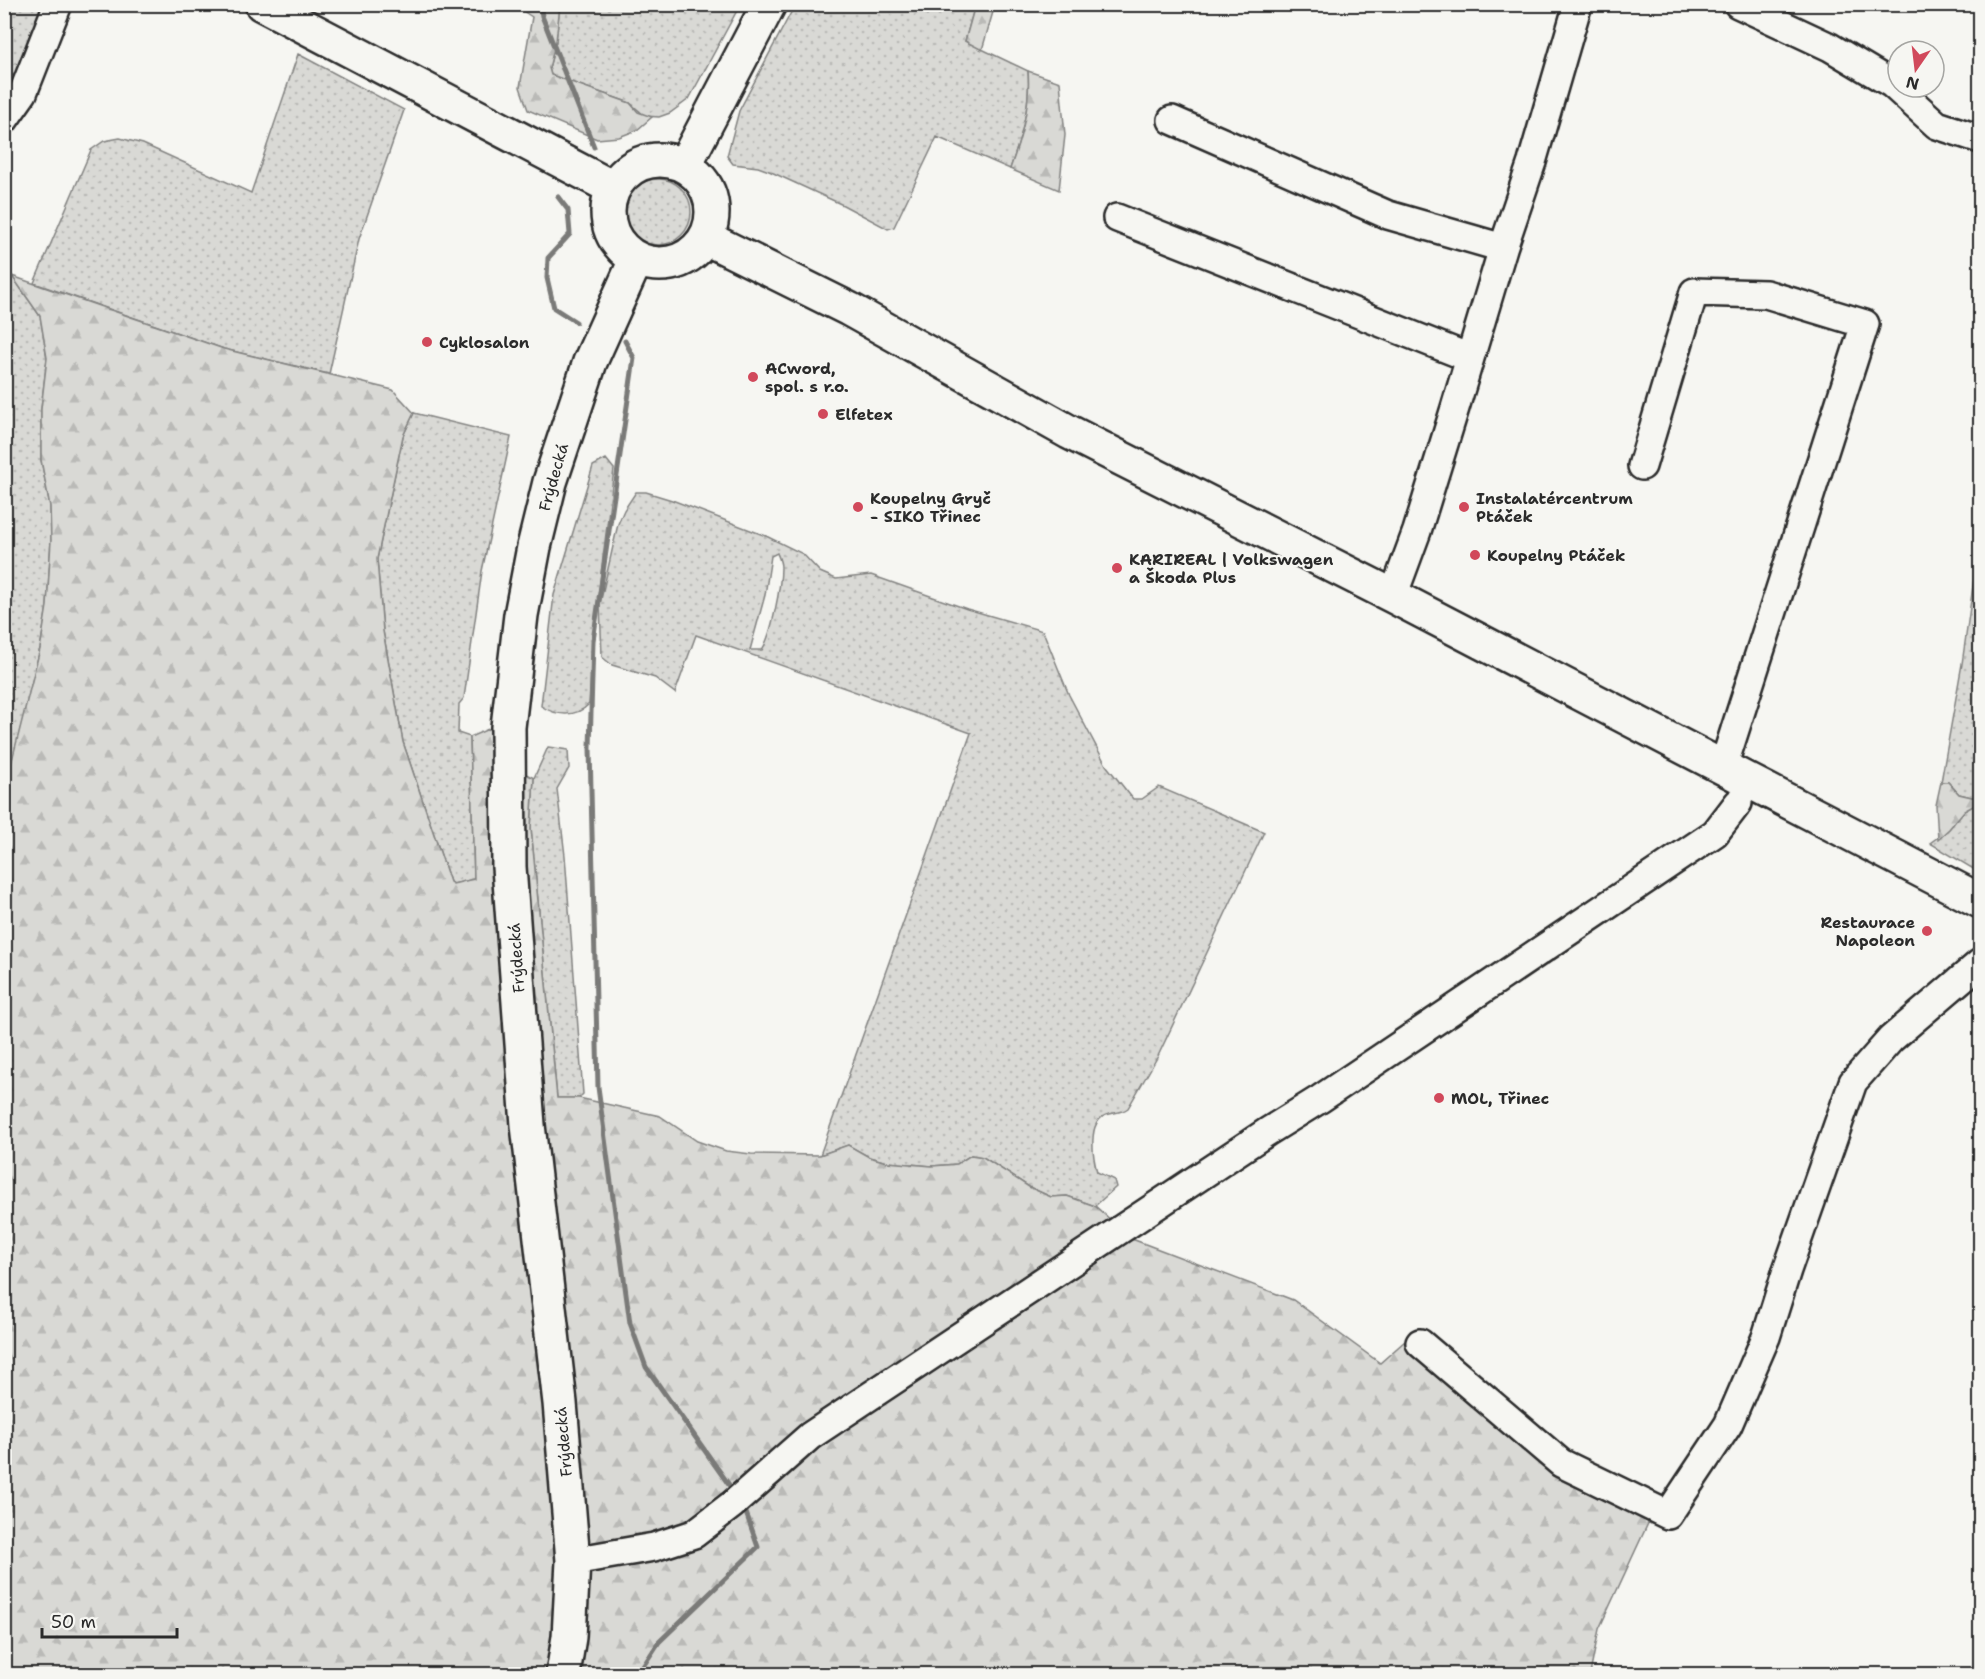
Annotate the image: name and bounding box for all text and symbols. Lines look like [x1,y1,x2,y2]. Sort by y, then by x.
north arrow [1886,39,1946,99]
text: N [1904,71,1921,95]
place label: Cyklosalon [439,332,530,353]
marker: Cyklosalon [420,335,434,349]
place label: ACword, spol. s r.o. [765,358,849,397]
marker: ACword, spol. s r.o. [746,370,760,384]
place label: Elfetex [835,404,893,425]
marker: Elfetex [816,407,830,421]
street label: Frýdecká [534,441,573,514]
place label: Koupelny Gryč - SIKO Třinec [870,488,991,527]
place label: Instalatércentrum Ptáček [1476,488,1633,527]
marker: Koupelny Gryč - SIKO Třinec [851,500,865,514]
marker: Instalatércentrum Ptáček [1457,500,1471,514]
place label: Koupelny Ptáček [1487,545,1625,566]
marker: Koupelny Ptáček [1468,548,1482,562]
place label: KARIREAL | Volkswagen a Škoda Plus [1129,549,1334,588]
marker: KARIREAL | Volkswagen a Škoda Plus [1110,561,1124,575]
place label: Restaurace Napoleon [1820,912,1915,951]
street label: Frýdecká [504,922,529,994]
marker: Restaurace Napoleon [1920,924,1934,938]
place label: MOL, Třinec [1451,1088,1549,1109]
marker: MOL, Třinec [1432,1091,1446,1105]
street label: Frýdecká [550,1406,577,1478]
scale bar [42,1601,177,1639]
text: 50 m [51,1610,96,1634]

